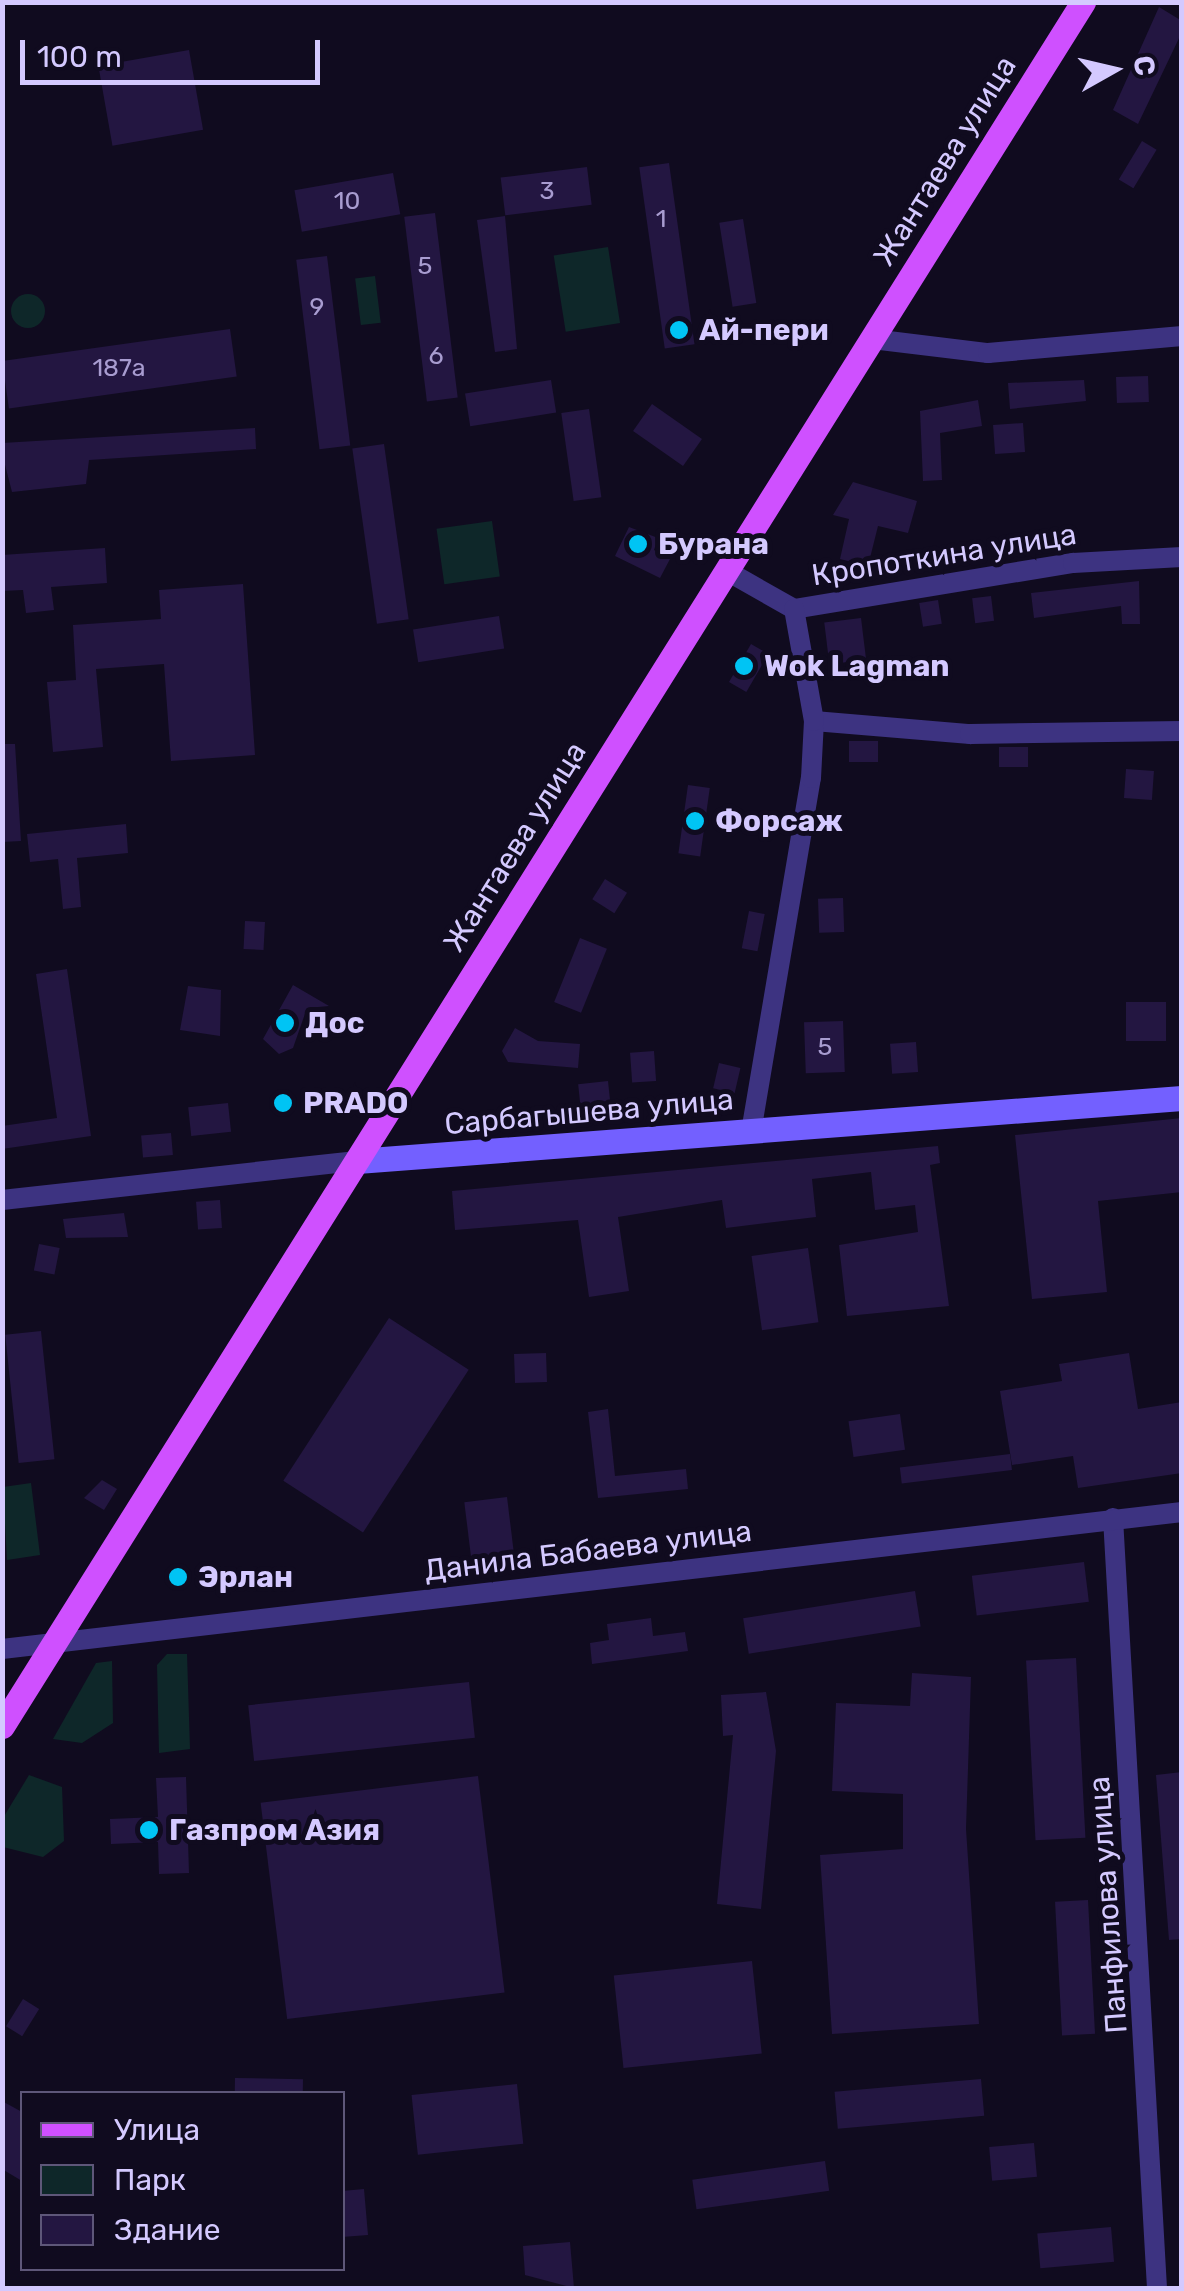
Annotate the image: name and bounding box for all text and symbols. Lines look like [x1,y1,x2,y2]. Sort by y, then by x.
scale bar [25,20,325,82]
north arrow [1064,20,1164,120]
text: 100 m [37,39,122,75]
street label: Жантаева улица [866,50,1024,272]
text: С [1126,54,1162,78]
house number: 3 [539,176,555,206]
house number: 10 [334,186,360,216]
house number: 1 [656,204,666,234]
house number: 5 [418,251,432,281]
house number: 9 [310,292,324,322]
place label: Ай-пери [699,312,829,348]
marker: Ай-пери [668,319,690,341]
house number: 6 [428,341,444,371]
house number: 187а [92,353,146,383]
street label: Кропоткина улица [809,516,1079,594]
place label: Бурана [658,526,769,562]
marker: Бурана [627,533,649,555]
place label: Wok Lagman [764,648,950,684]
marker: Wok Lagman [733,655,755,677]
street label: Жантаева улица [436,736,594,958]
place label: Форсаж [715,803,843,839]
marker: Форсаж [684,810,706,832]
place label: Дос [305,1005,364,1041]
marker: Дос [274,1012,296,1034]
house number: 5 [818,1032,832,1062]
street label: Сарбагышева улица [443,1081,735,1143]
place label: PRADO [303,1085,408,1121]
marker: PRADO [272,1092,294,1114]
street label: Данила Бабаева улица [422,1513,754,1589]
place label: Эрлан [198,1559,293,1595]
marker: Эрлан [167,1566,189,1588]
street label: Панфилова улица [1081,1775,1135,2035]
place label: Газпром Азия [169,1812,380,1848]
marker: Газпром Азия [138,1819,160,1841]
legend [20,2091,345,2271]
text: Улица [114,2112,200,2148]
text: Парк [114,2162,186,2198]
text: Здание [114,2212,221,2248]

